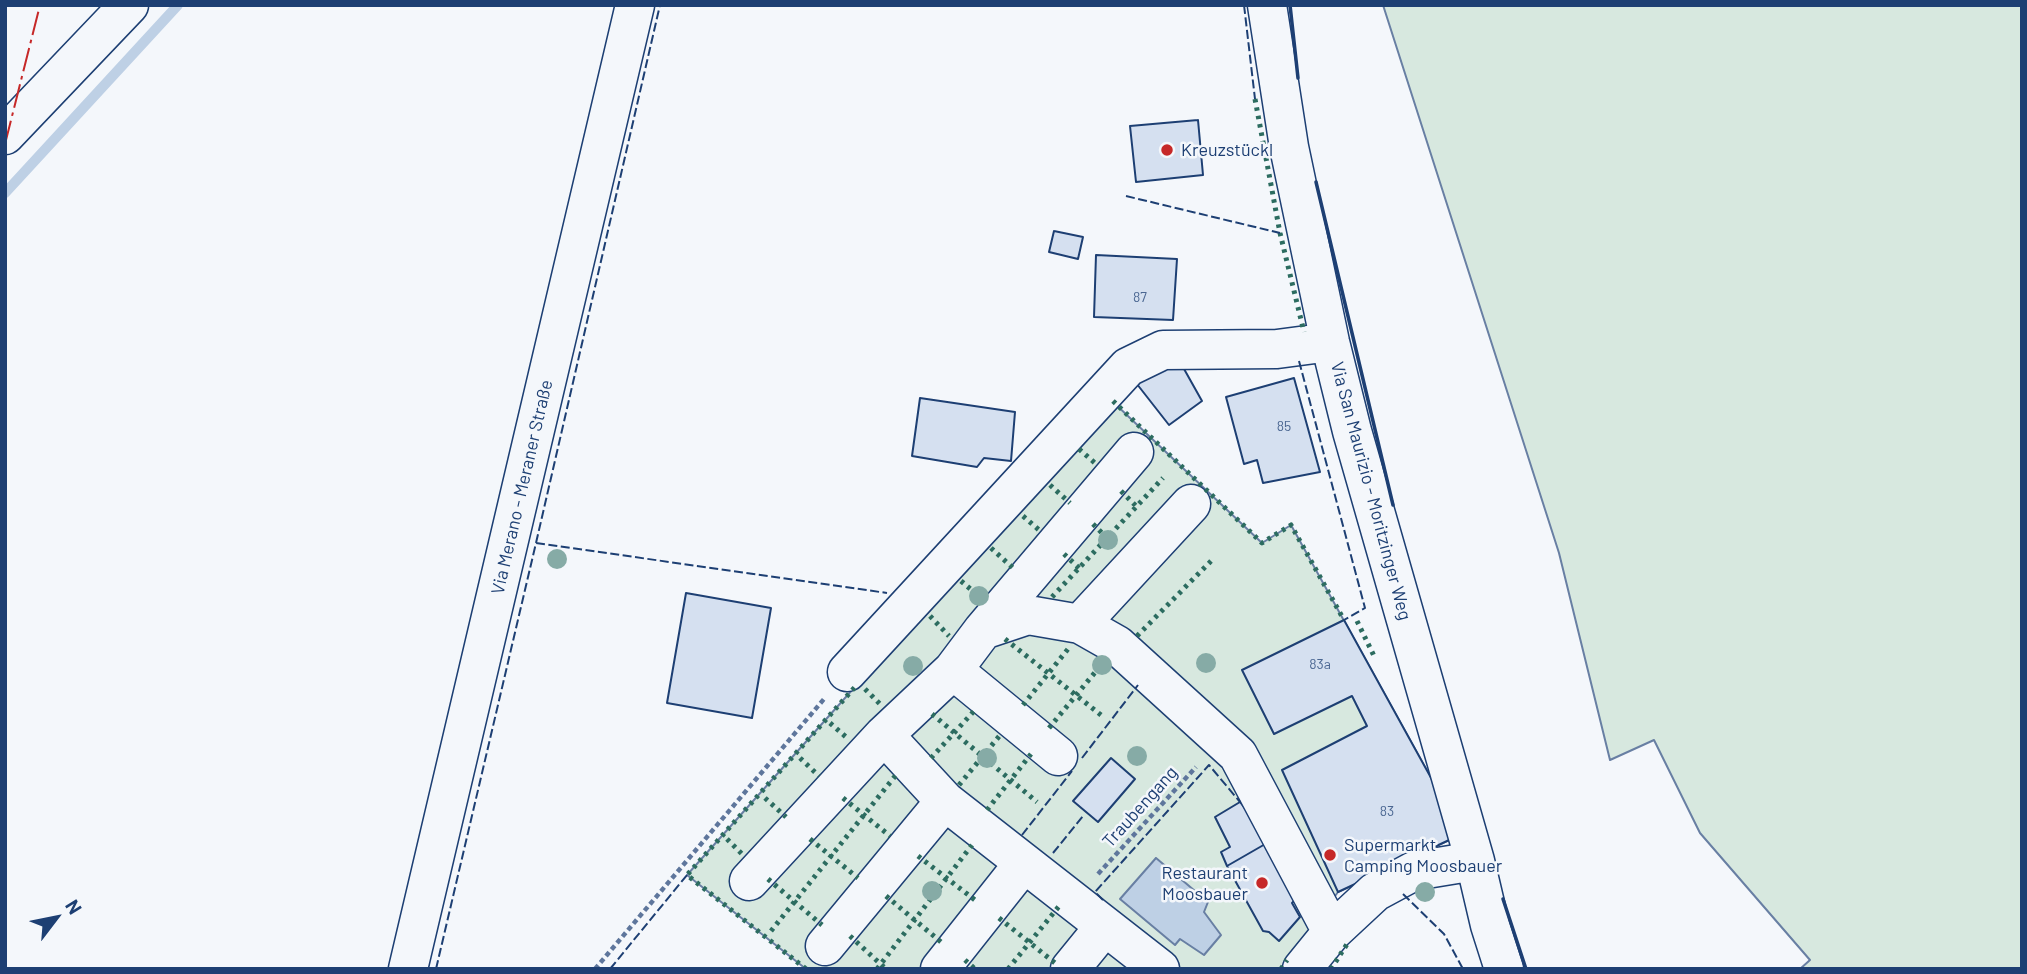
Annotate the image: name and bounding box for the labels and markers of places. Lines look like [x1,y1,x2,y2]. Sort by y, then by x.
place label: Kreuzstückl [1181,139,1273,161]
marker: Kreuzstückl [1159,142,1175,158]
place label: Supermarkt Camping Moosbauer [1344,834,1502,876]
marker: Supermarkt Camping Moosbauer [1322,847,1338,863]
place label: Restaurant Moosbauer [1162,862,1248,904]
marker: Restaurant Moosbauer [1254,875,1270,891]

